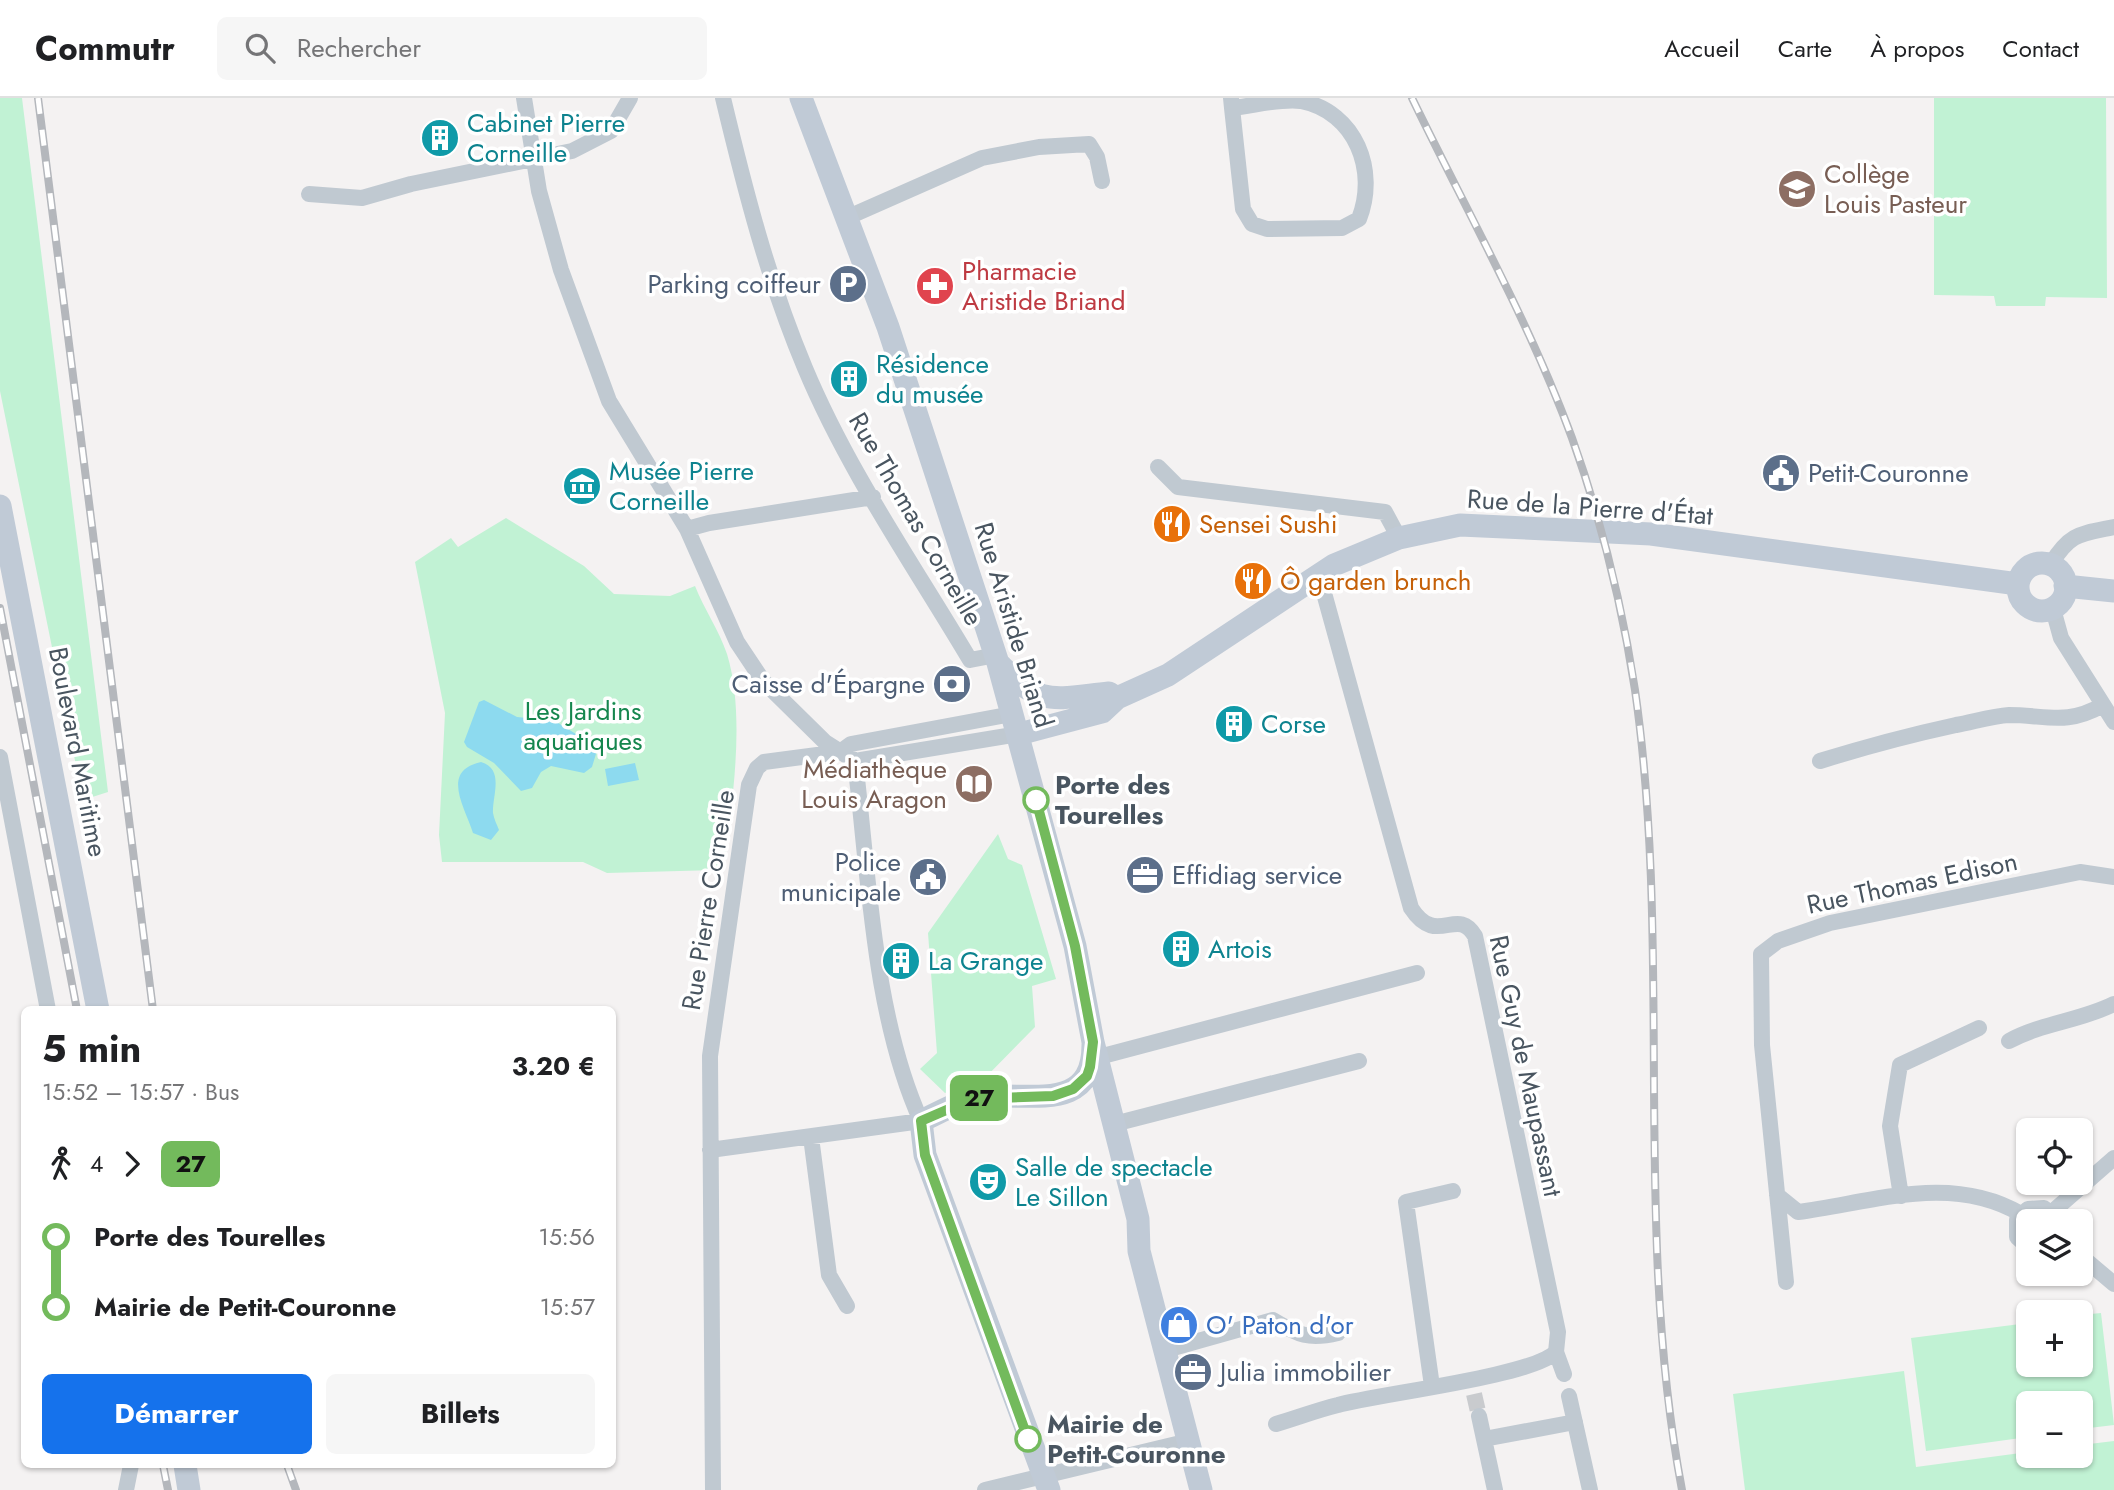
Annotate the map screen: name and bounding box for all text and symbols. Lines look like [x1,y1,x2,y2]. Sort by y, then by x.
search box [217,17,707,80]
text: Commutr [35,25,175,72]
icon: search [241,29,279,67]
text: Rechercher [297,29,421,67]
text: Accueil [1664,31,1740,66]
text: Carte [1778,31,1832,66]
text: À propos [1870,31,1964,66]
text: Contact [2002,31,2079,66]
place label: Cabinet Pierre Corneille [467,104,625,172]
building icon: Cabinet Pierre Corneille [419,117,461,159]
place label: Collège Louis Pasteur [1824,155,1967,223]
school or university icon: Collège Louis Pasteur [1776,168,1818,210]
place label: Pharmacie Aristide Briand [962,252,1126,320]
parking icon: Parking coiffeur [827,263,869,305]
place label: Parking coiffeur [647,265,821,303]
pharmacy icon: Pharmacie Aristide Briand [914,265,956,307]
place label: Résidence du musée [876,345,989,413]
building icon: Résidence du musée [828,358,870,400]
street label: Rue Thomas Corneille [839,405,993,633]
place label: Musée Pierre Corneille [609,452,754,520]
public building icon: Petit-Couronne [1760,452,1802,494]
place label: Petit-Couronne [1808,454,1969,492]
museum icon: Musée Pierre Corneille [561,465,603,507]
street label: Rue de la Pierre d'État [1466,479,1715,535]
restaurant icon: Sensei Sushi [1151,503,1193,545]
place label: Sensei Sushi [1199,505,1338,543]
street label: Rue Aristide Briand [965,518,1063,732]
restaurant icon: Ô garden brunch [1232,560,1274,602]
place label: Ô garden brunch [1280,562,1471,600]
street label: Boulevard Maritime [39,644,117,860]
bank icon: Caisse d'Épargne [931,663,973,705]
place label: Caisse d'Épargne [732,665,925,703]
park label: Les Jardins aquatiques [524,692,642,760]
building icon: Corse [1213,703,1255,745]
place label: Corse [1261,705,1326,743]
place label: Médiathèque Louis Aragon [801,750,947,818]
library icon: Médiathèque Louis Aragon [953,763,995,805]
place label: Porte des Tourelles [1055,766,1170,834]
street label: Rue Pierre Corneille [672,787,744,1013]
marker: Porte des Tourelles [1023,787,1049,813]
street label: Rue Thomas Edison [1803,842,2021,924]
place label: Police municipale [781,843,901,911]
office icon: Effidiag service [1124,854,1166,896]
public building icon: Police municipale [907,856,949,898]
place label: Effidiag service [1172,856,1342,894]
building icon: Artois [1160,928,1202,970]
place label: Artois [1208,930,1272,968]
street label: Rue Guy de Maupassant [1480,932,1572,1201]
building icon: La Grange [880,940,922,982]
place label: La Grange [928,942,1043,980]
text: 5 min [42,1021,141,1076]
text: 3.20 € [512,1047,595,1085]
text: 15:52 – 15:57 · Bus [42,1075,239,1109]
line badge: 27 [948,1075,1010,1121]
text: 27 [964,1080,994,1115]
map controls [2016,1118,2093,1468]
button: locate [2016,1118,2093,1195]
icon: walk [42,1145,80,1183]
icon: forward [113,1145,151,1183]
text: 27 [175,1146,206,1181]
text: 4 [90,1147,103,1181]
place label: Salle de spectacle Le Sillon [1015,1148,1213,1216]
theatre icon: Salle de spectacle Le Sillon [967,1161,1009,1203]
button: layers [2016,1209,2093,1286]
text: Porte des Tourelles [94,1218,325,1256]
text: 15:56 [539,1220,595,1254]
text: Mairie de Petit-Couronne [94,1288,396,1326]
text: 15:57 [540,1290,595,1324]
button: + [2016,1300,2093,1377]
shop icon: O' Paton d'or [1158,1304,1200,1346]
place label: O' Paton d'or [1206,1306,1354,1344]
office icon: Julia immobilier [1172,1351,1214,1393]
place label: Julia immobilier [1217,1353,1391,1391]
button: Démarrer [42,1374,312,1454]
button: Billets [326,1374,595,1454]
button: − [2016,1391,2093,1468]
place label: Mairie de Petit-Couronne [1047,1405,1226,1473]
marker: Mairie de Petit-Couronne [1015,1426,1041,1452]

